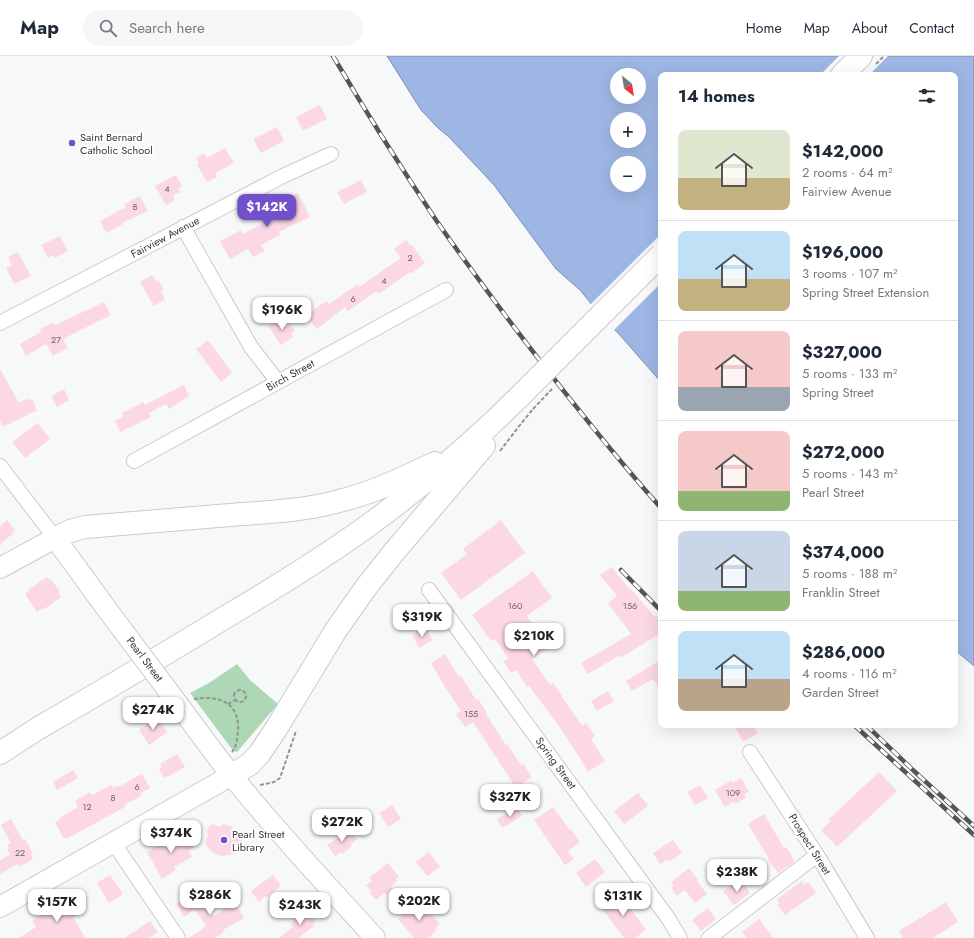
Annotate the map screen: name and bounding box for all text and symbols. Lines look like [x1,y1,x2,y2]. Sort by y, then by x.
search box [83,10,363,46]
text: Map [20,14,59,41]
icon: search [97,17,119,39]
text: Search here [129,17,205,39]
text: Home [746,18,782,38]
text: Map [804,18,830,38]
text: About [852,18,887,38]
text: Contact [909,18,954,38]
north arrow [610,68,646,104]
map controls [610,68,646,192]
text: 14 homes [678,84,755,108]
icon: filters [916,85,938,107]
button: + [610,112,646,148]
place label: Saint Bernard Catholic School [80,129,153,158]
marker: Saint Bernard Catholic School [67,138,77,148]
text: $142,000 [802,139,884,163]
icon: home [710,146,758,194]
button: − [610,156,646,192]
text: 2 rooms · 64 m² [802,163,892,182]
house number: 4 [164,182,170,195]
text: Fairview Avenue [802,182,891,201]
pin: $142K [239,194,295,228]
text: $142K [246,197,288,216]
house number: 8 [133,200,138,213]
street label: Fairview Avenue [128,212,202,262]
text: $196,000 [802,240,883,264]
icon: home [710,247,758,295]
house number: 2 [407,251,413,264]
text: 3 rooms · 107 m² [802,264,898,283]
house number: 4 [381,274,387,287]
text: Spring Street Extension [802,283,929,302]
house number: 6 [350,292,356,305]
pin: $196K [254,297,310,331]
text: $196K [261,300,303,319]
house number: 27 [51,333,61,346]
text: $327,000 [802,340,882,364]
icon: home [710,347,758,395]
street label: Birch Street [263,355,317,395]
text: 5 rooms · 133 m² [802,364,897,383]
text: Spring Street [802,383,874,402]
text: $272,000 [802,440,884,464]
icon: home [710,447,758,495]
text: 5 rooms · 143 m² [802,464,898,483]
text: Pearl Street [802,483,864,502]
text: $374,000 [802,540,884,564]
icon: home [710,547,758,595]
text: 5 rooms · 188 m² [802,564,897,583]
text: Franklin Street [802,583,880,602]
house number: 160 [508,599,523,612]
house number: 156 [623,599,637,612]
pin: $319K [394,604,450,638]
text: $319K [402,607,442,626]
pin: $210K [506,623,562,657]
text: $210K [514,626,554,645]
street label: Pearl Street [123,633,167,685]
text: $286,000 [802,640,885,664]
icon: home [710,647,758,695]
text: 4 rooms · 116 m² [802,664,897,683]
text: Garden Street [802,683,879,702]
pin: $274K [125,697,181,731]
text: $274K [132,700,174,719]
house number: 155 [464,707,478,720]
street label: Spring Street [532,734,580,792]
house number: 6 [134,780,140,793]
pin: $327K [482,784,538,818]
house number: 109 [726,786,740,799]
text: $327K [489,787,531,806]
house number: 8 [111,791,116,804]
house number: 12 [82,800,92,813]
pin: $272K [314,809,370,843]
street label: Prospect Street [785,810,835,878]
text: $272K [321,812,363,831]
pin: $374K [143,820,199,854]
text: $374K [150,823,192,842]
place label: Pearl Street Library [232,826,285,855]
marker: Pearl Street Library [219,835,229,845]
house number: 22 [15,846,25,859]
pin: $238K [709,859,765,893]
text: $238K [716,862,758,881]
pin: $286K [182,882,238,916]
pin: $131K [595,883,651,917]
text: $286K [189,885,231,904]
text: $131K [604,886,642,905]
pin: $202K [391,888,447,922]
pin: $157K [29,889,85,923]
text: $202K [398,891,440,910]
text: $157K [37,892,77,911]
pin: $243K [272,892,328,926]
text: $243K [279,895,321,914]

